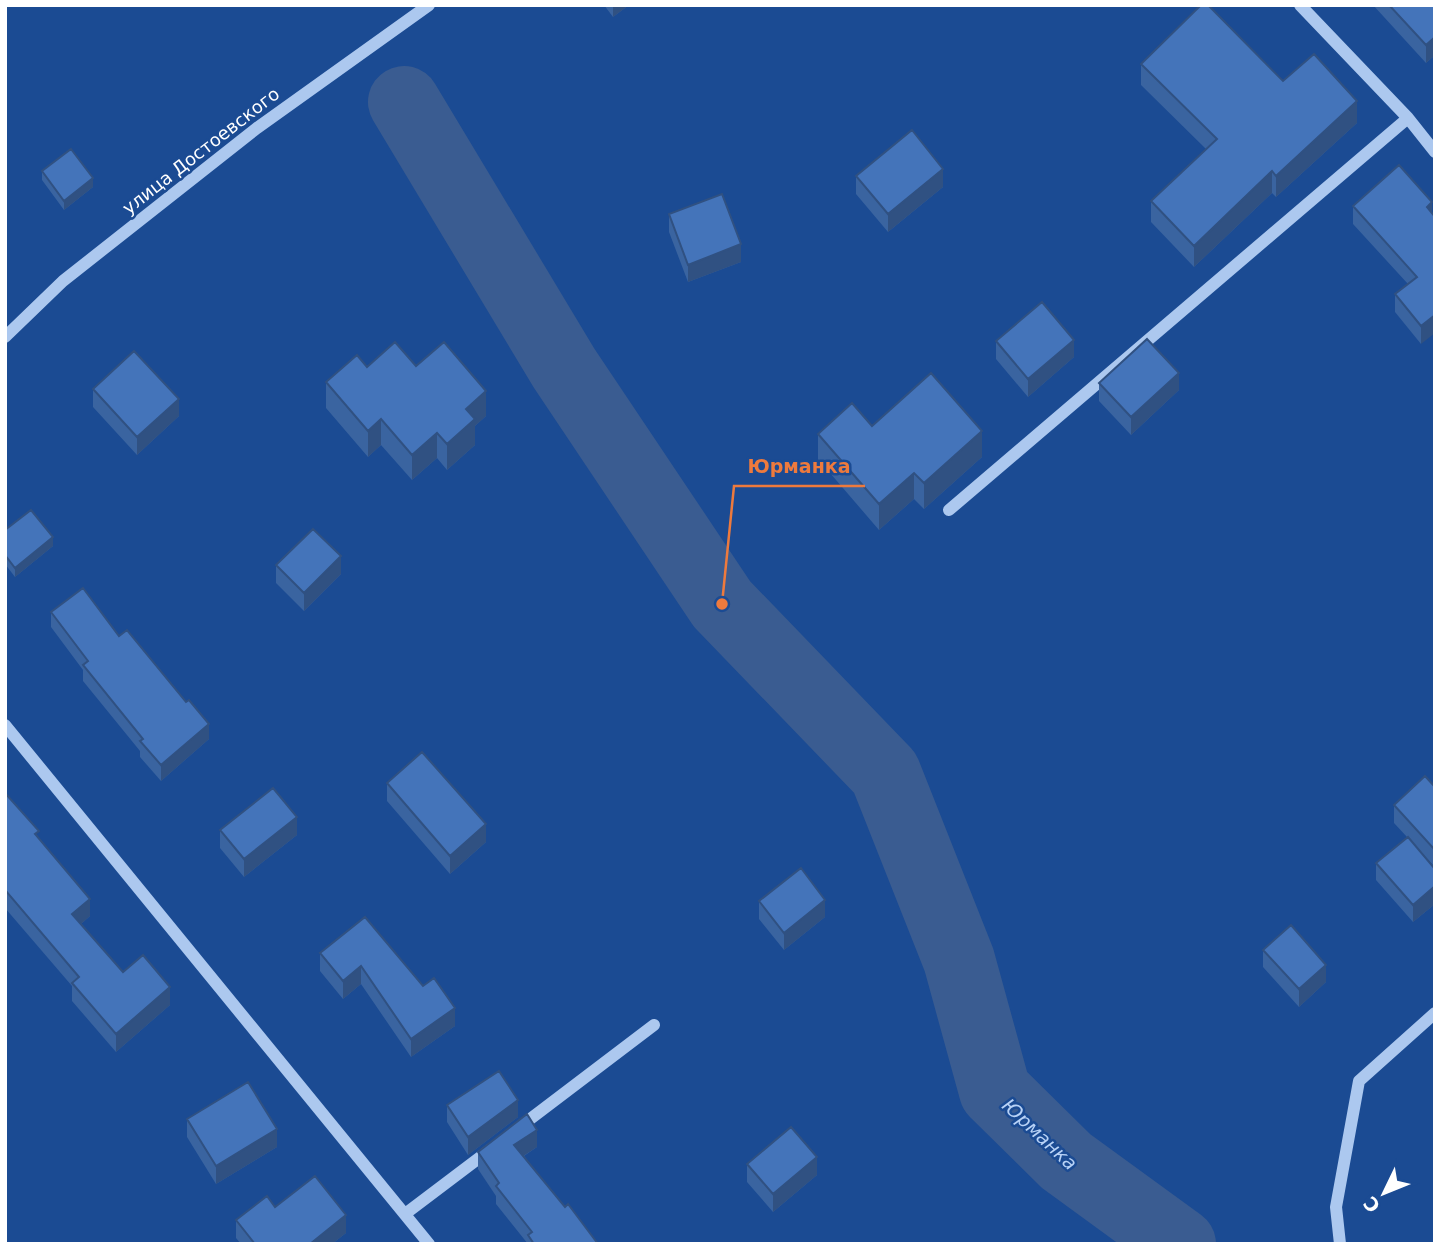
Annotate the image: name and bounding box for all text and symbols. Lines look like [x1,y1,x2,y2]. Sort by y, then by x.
street label: улица Достоевского [118,83,283,218]
callout: Юрманка [734,446,865,486]
text: Юрманка [747,455,851,477]
water label: Юрманка [998,1094,1082,1174]
north arrow [1349,1158,1419,1228]
text: С [1359,1192,1384,1217]

